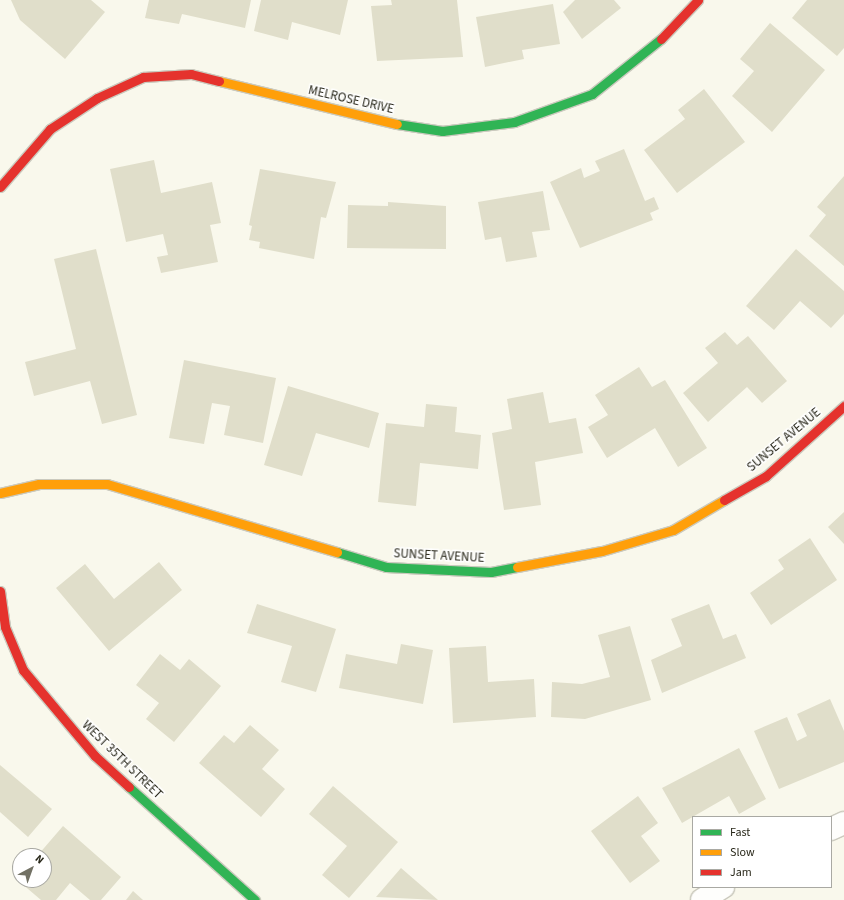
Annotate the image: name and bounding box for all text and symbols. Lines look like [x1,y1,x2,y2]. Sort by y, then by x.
street label: MELROSE DRIVE [307,83,395,117]
street label: SUNSET AVENUE [744,405,824,475]
street label: SUNSET AVENUE [393,546,485,566]
street label: WEST 35TH STREET [78,718,166,802]
legend [692,816,832,888]
text: Fast [730,824,750,841]
text: Slow [730,844,755,861]
north arrow [12,848,52,888]
text: N [32,851,47,867]
text: Jam [730,864,752,881]

